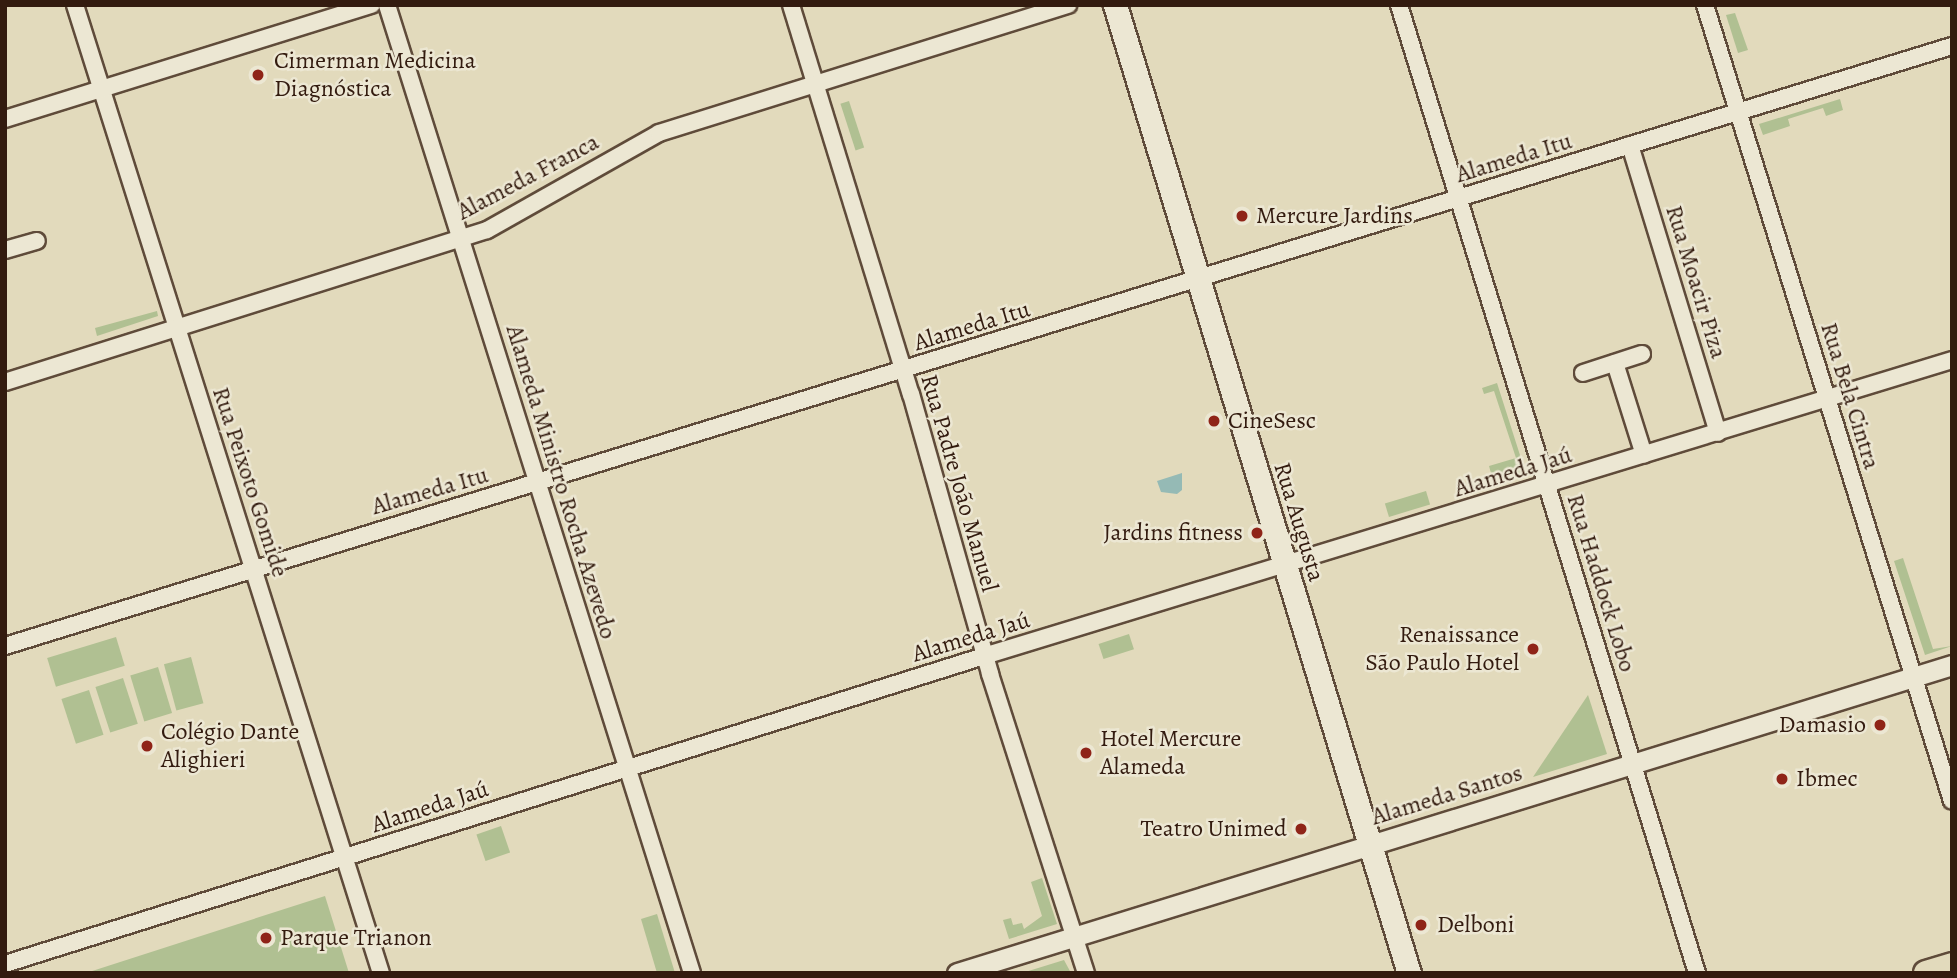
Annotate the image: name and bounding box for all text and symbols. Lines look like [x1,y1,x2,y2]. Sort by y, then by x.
place label: Cimerman Medicina Diagnóstica [274,47,476,103]
marker: Cimerman Medicina Diagnóstica [248,65,268,85]
street label: Alameda Itu [1453,127,1575,189]
street label: Alameda Franca [452,128,604,226]
place label: Mercure Jardins [1256,202,1413,230]
street label: Rua Moacir Piza [1659,202,1733,362]
marker: Mercure Jardins [1234,208,1250,224]
street label: Alameda Itu [911,295,1033,357]
street label: Rua Bela Cintra [1814,319,1886,473]
street label: Alameda Ministro Rocha Azevedo [499,322,623,642]
street label: Rua Padre João Manuel [914,371,1004,595]
street label: Rua Peixoto Gomide [206,383,294,581]
place label: CineSesc [1228,407,1316,435]
marker: CineSesc [1206,413,1222,429]
street label: Alameda Jaú [1451,440,1575,504]
street label: Rua Augusta [1267,459,1331,585]
street label: Alameda Itu [369,461,491,521]
street label: Rua Haddock Lobo [1560,491,1642,675]
place label: Jardins fitness [1103,519,1243,547]
marker: Jardins fitness [1249,525,1265,541]
street label: Alameda Jaú [909,605,1033,669]
place label: Renaissance São Paulo Hotel [1365,621,1519,677]
marker: Renaissance São Paulo Hotel [1525,641,1541,657]
place label: Damasio [1778,711,1866,739]
marker: Damasio [1872,717,1888,733]
place label: Colégio Dante Alighieri [161,718,299,774]
place label: Hotel Mercure Alameda [1100,725,1241,781]
marker: Colégio Dante Alighieri [139,738,155,754]
marker: Hotel Mercure Alameda [1078,745,1094,761]
street label: Alameda Santos [1368,758,1526,832]
place label: Ibmec [1796,765,1858,793]
marker: Ibmec [1774,771,1790,787]
street label: Alameda Jaú [368,775,492,839]
place label: Teatro Unimed [1140,815,1287,843]
marker: Teatro Unimed [1293,821,1309,837]
place label: Delboni [1437,911,1515,939]
marker: Delboni [1411,915,1431,935]
place label: Parque Trianon [280,924,432,952]
marker: Parque Trianon [258,930,274,946]

